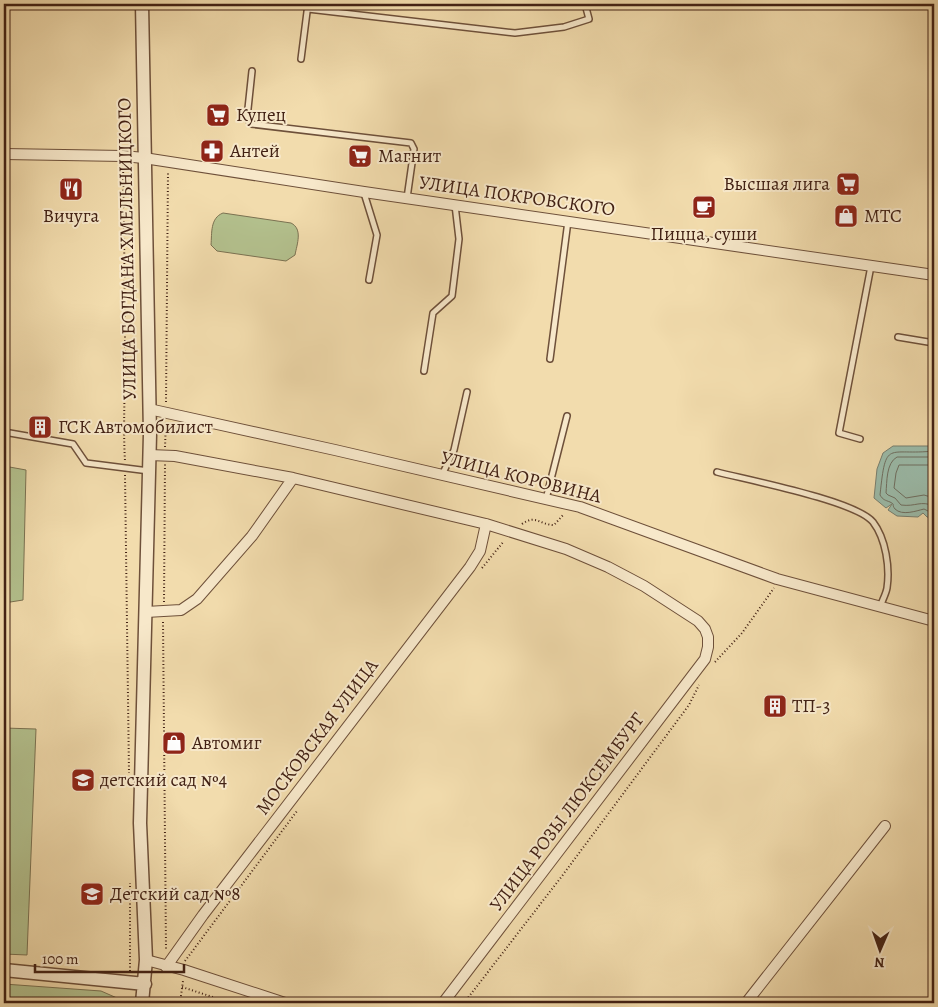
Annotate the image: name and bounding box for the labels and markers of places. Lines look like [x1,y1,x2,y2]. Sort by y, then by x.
supermarket icon: Купец [205,102,231,128]
place label: Купец [236,102,286,128]
pharmacy icon: Антей [199,138,225,164]
place label: Антей [229,138,280,164]
supermarket icon: Магнит [347,143,373,169]
place label: Магнит [378,143,442,169]
place label: Высшая лига [723,171,830,197]
supermarket icon: Высшая лига [835,171,861,197]
restaurant icon: Вичуга [58,176,84,202]
cafe icon: Пицца, суши [691,194,717,220]
place label: Вичуга [43,203,100,229]
shop icon: МТС [833,203,859,229]
place label: МТС [864,203,902,229]
place label: Пицца, суши [651,221,757,247]
building icon: ГСК Автомобилист [27,414,53,440]
place label: ГСК Автомобилист [58,414,214,440]
building icon: ТП-3 [762,693,788,719]
place label: ТП-3 [792,693,830,719]
shop icon: Автомиг [161,730,187,756]
place label: Автомиг [191,730,262,756]
school or university icon: детский сад №4 [70,767,96,793]
place label: детский сад №4 [99,767,228,793]
school or university icon: Детский сад №8 [79,881,105,907]
place label: Детский сад №8 [110,881,241,907]

